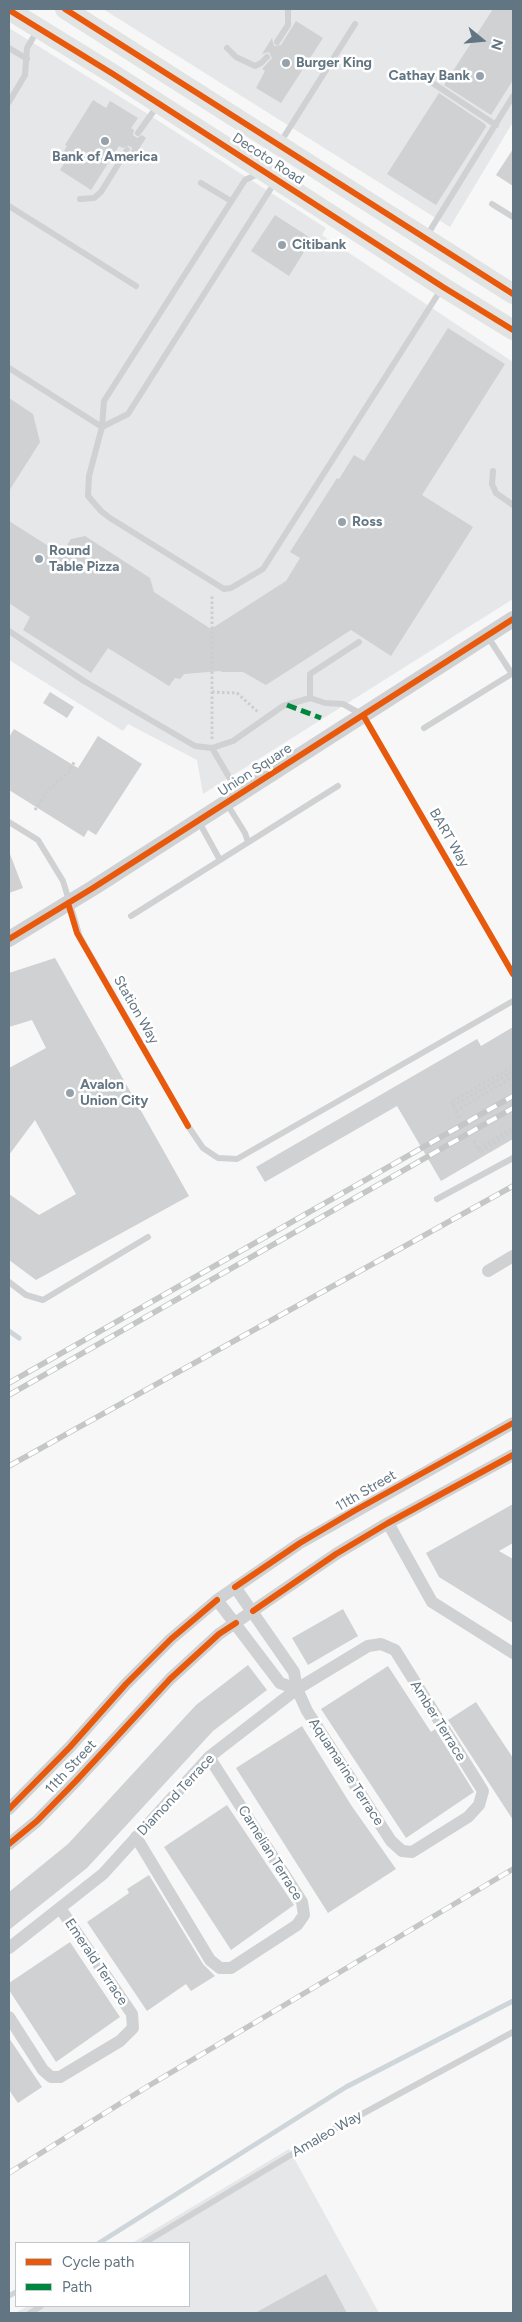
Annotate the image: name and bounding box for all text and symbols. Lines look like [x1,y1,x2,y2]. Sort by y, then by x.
north arrow [457,15,507,65]
text: N [487,37,507,52]
place label: Burger King [296,55,372,71]
marker: Burger King [280,57,292,69]
place label: Cathay Bank [389,68,470,84]
marker: Cathay Bank [474,70,486,82]
street label: Decoto Road [229,130,307,188]
marker: Bank of America [99,135,111,147]
place label: Bank of America [52,149,158,165]
place label: Citibank [292,237,346,253]
marker: Citibank [276,239,288,251]
place label: Ross [352,514,382,530]
marker: Ross [336,516,348,528]
place label: Round Table Pizza [49,543,120,576]
marker: Round Table Pizza [33,553,45,565]
street label: Union Square [215,740,295,800]
street label: BART Way [425,806,473,870]
street label: Station Way [110,973,162,1047]
place label: Avalon Union City [80,1077,148,1110]
marker: Avalon Union City [64,1087,76,1099]
street label: 11th Street [333,1467,399,1515]
street label: Amber Terrace [407,1678,469,1764]
street label: Aquamarine Terrace [305,1715,387,1829]
street label: 11th Street [42,1737,100,1797]
street label: Diamond Terrace [134,1751,218,1839]
street label: Carnelian Terrace [234,1803,306,1903]
street label: Emerald Terrace [61,1916,131,2008]
street label: Amaleo Way [289,2107,365,2161]
legend [15,2242,190,2307]
text: Cycle path [62,2253,134,2271]
text: Path [62,2278,92,2296]

